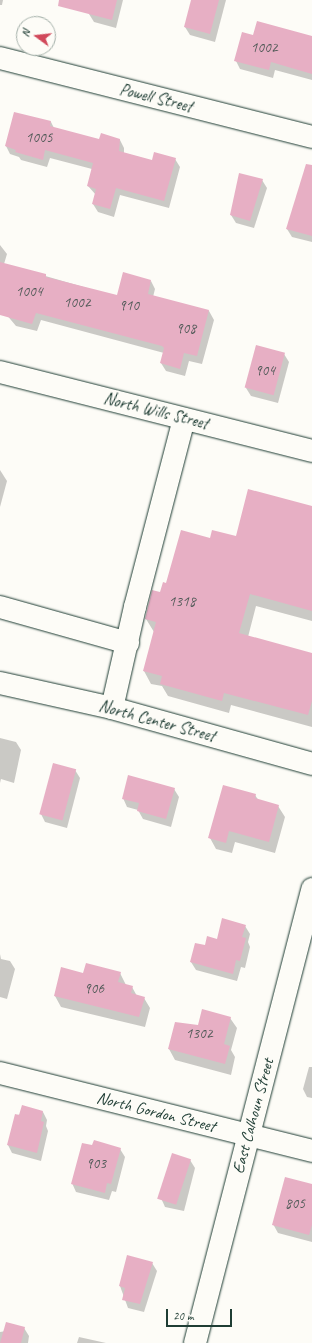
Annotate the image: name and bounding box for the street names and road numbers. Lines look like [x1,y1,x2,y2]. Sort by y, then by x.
street label: Powell Street [117,79,195,117]
street label: North Wills Street [101,388,211,434]
street label: North Center Street [97,696,217,746]
street label: East Calhoun Street [228,1056,278,1176]
street label: North Gordon Street [95,1087,217,1137]

